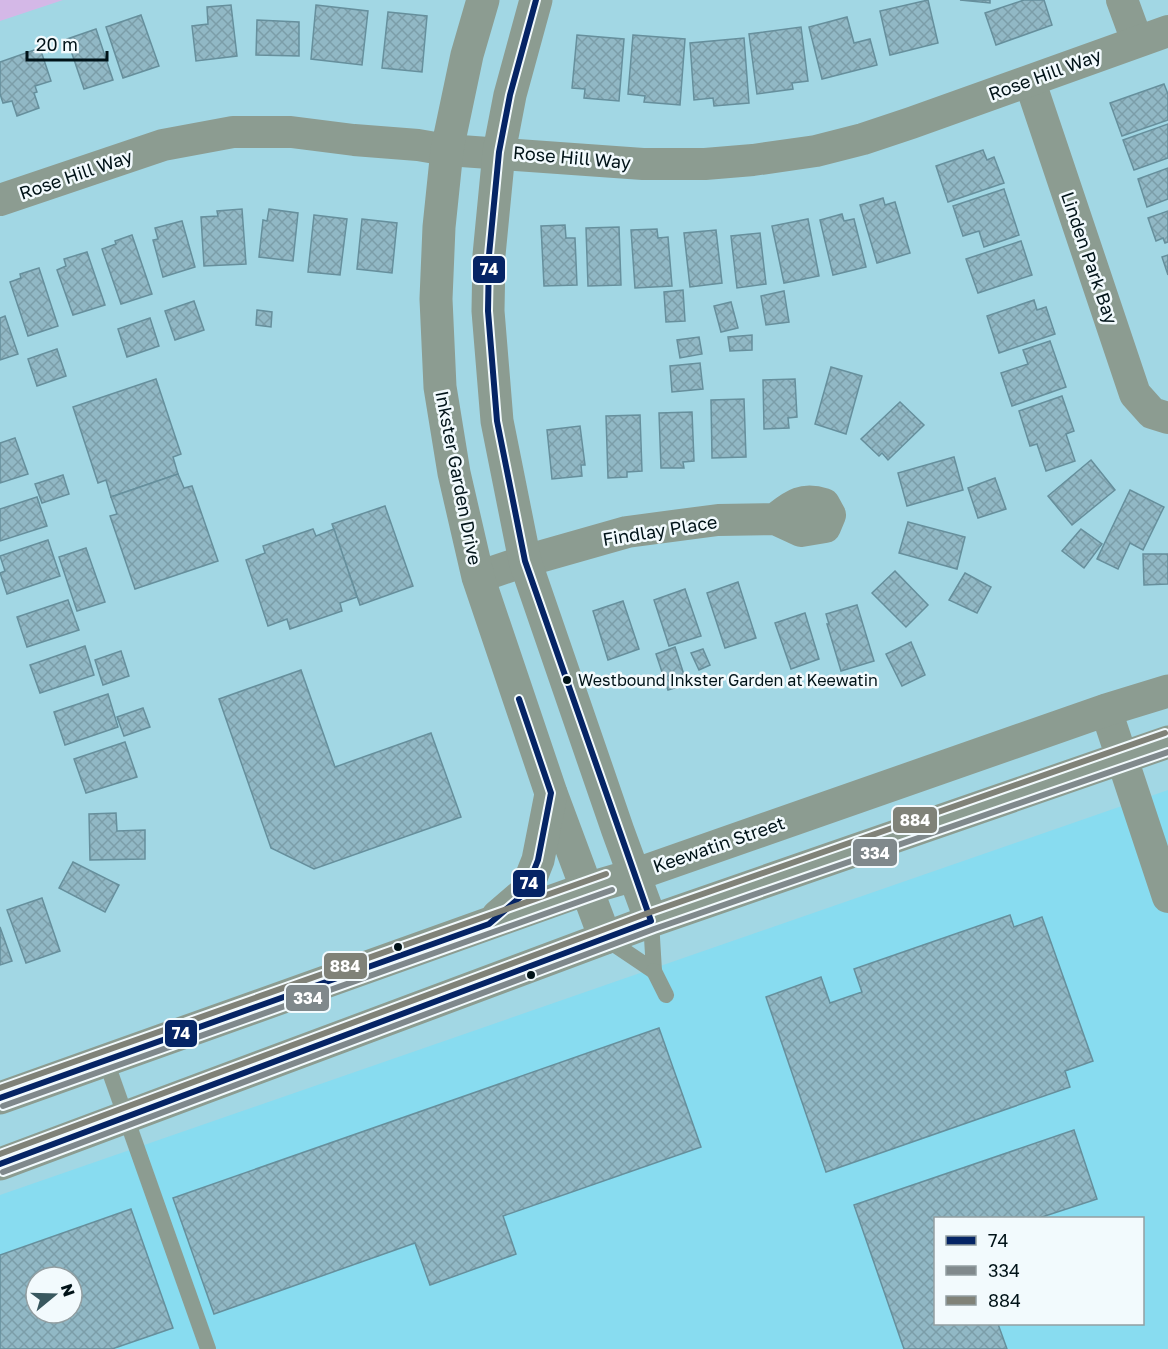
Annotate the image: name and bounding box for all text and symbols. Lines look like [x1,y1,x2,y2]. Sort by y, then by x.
scale bar [27,24,106,62]
text: 20 m [36,33,78,55]
street label: Rose Hill Way [985,43,1104,105]
street label: Rose Hill Way [512,141,632,173]
street label: Rose Hill Way [16,144,135,204]
street label: Linden Park Bay [1057,189,1123,327]
line badge: 74 [472,255,506,284]
text: 74 [480,259,498,279]
street label: Inkster Garden Drive [431,389,487,567]
street label: Findlay Place [601,510,719,550]
place label: Westbound Inkster Garden at Keewatin [578,670,878,690]
marker: Westbound Inkster Garden at Keewatin [561,674,573,686]
line badge: 884 [892,806,938,834]
text: 884 [900,810,930,830]
street label: Keewatin Street [650,811,787,877]
line badge: 334 [852,838,898,867]
text: 334 [860,843,890,863]
line badge: 74 [512,869,546,898]
text: 74 [520,873,538,893]
unlabelled marker [392,941,404,953]
line badge: 884 [323,952,368,980]
text: 884 [330,956,360,976]
unlabelled marker [525,969,537,981]
line badge: 334 [285,984,330,1012]
text: 334 [293,988,323,1008]
line badge: 74 [164,1019,198,1048]
text: 74 [172,1023,190,1043]
legend [934,1217,1144,1325]
text: 74 [988,1229,1009,1251]
text: 334 [988,1259,1020,1281]
north arrow [24,1265,84,1325]
text: N [57,1281,80,1299]
text: 884 [988,1289,1021,1311]

